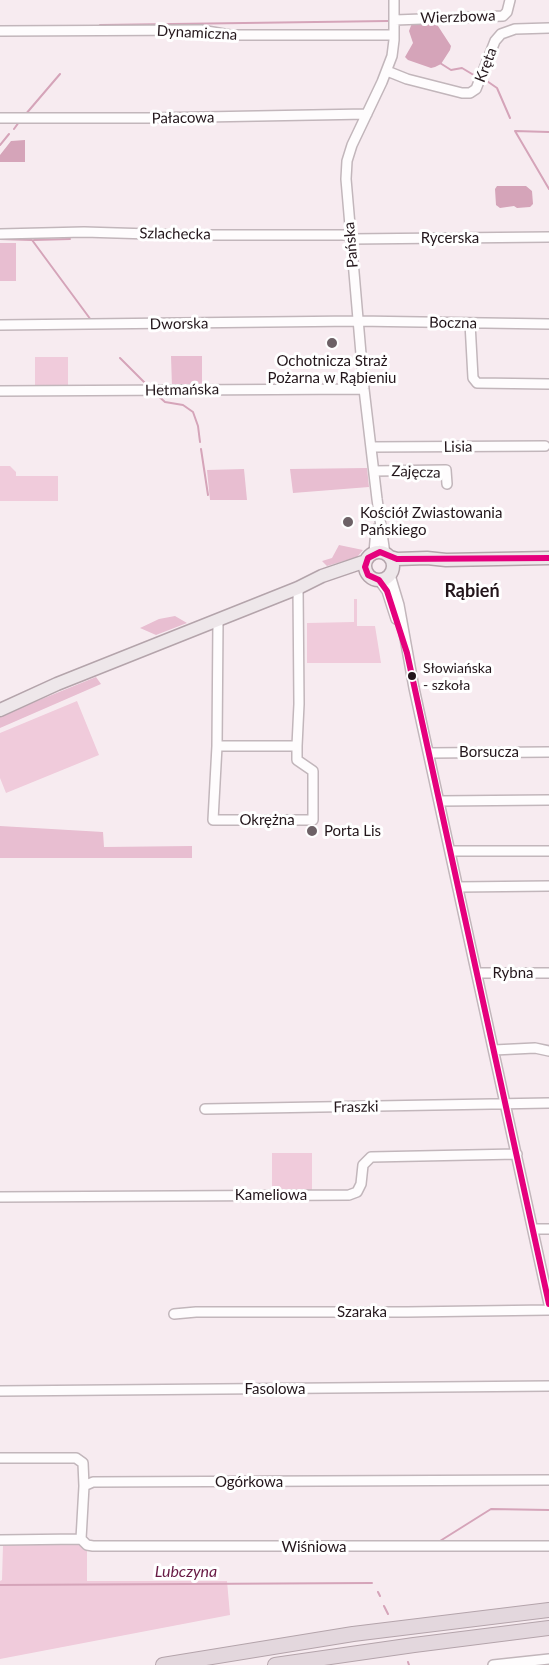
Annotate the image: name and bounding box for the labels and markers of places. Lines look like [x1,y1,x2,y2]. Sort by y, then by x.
marker: Ochotnicza Straż Pożarna w Rąbieniu [325,336,339,350]
place label: Ochotnicza Straż Pożarna w Rąbieniu [268,352,396,387]
place label: Kościół Zwiastowania Pańskiego [360,504,502,539]
marker: Kościół Zwiastowania Pańskiego [341,515,355,529]
place label: Słowiańska - szkoła [423,660,492,692]
marker: Słowiańska - szkoła [406,670,418,682]
place label: Porta Lis [324,822,381,840]
marker: Porta Lis [305,824,319,838]

